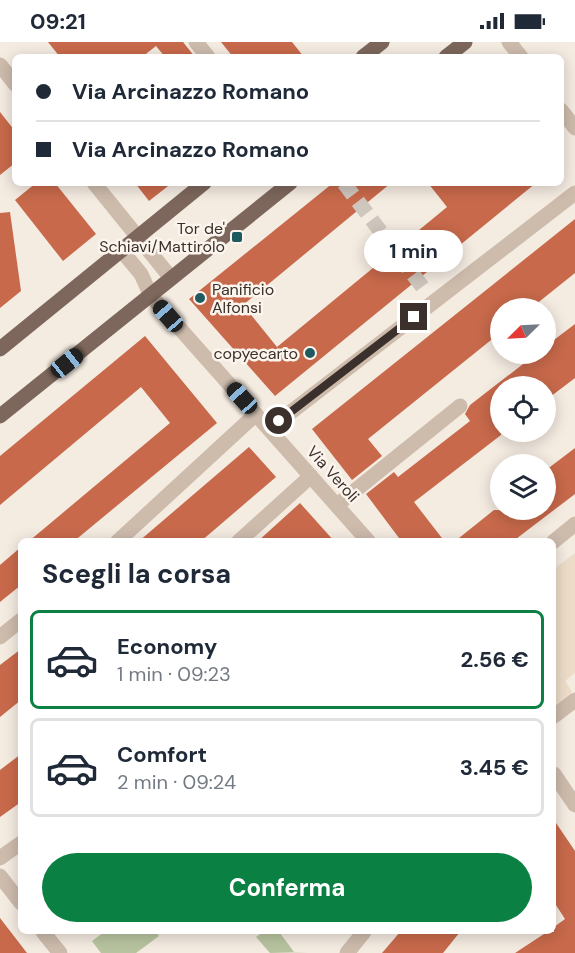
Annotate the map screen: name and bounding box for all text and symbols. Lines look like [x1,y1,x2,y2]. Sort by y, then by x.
text: 09:21 [30,7,86,36]
text: Via Arcinazzo Romano [72,77,309,106]
text: Via Arcinazzo Romano [72,135,309,164]
place label: Tor de' Schiavi/Mattirolo [99,218,225,257]
marker: Tor de' Schiavi/Mattirolo [230,230,244,244]
callout: 1 min [364,230,464,272]
text: 1 min [389,238,438,264]
place label: Panificio Alfonsi [212,279,274,318]
marker: Panificio Alfonsi [193,291,207,305]
car [149,297,187,335]
north arrow [490,298,556,364]
map controls [490,298,556,520]
route end [400,303,427,330]
place label: copyecarto [213,343,298,364]
car [47,345,87,381]
marker: copyecarto [303,346,317,360]
button: locate [490,376,556,442]
car [223,379,261,417]
route start [265,407,292,434]
street label: Via Veroli [302,441,364,507]
button: layers [490,454,556,520]
text: Scegli la corsa [42,556,231,591]
text: Economy [117,632,217,661]
icon: car [45,633,99,687]
text: 2.56 € [461,645,529,674]
text: 1 min · 09:23 [117,661,231,687]
text: Comfort [117,740,207,769]
icon: car [45,741,99,795]
text: 3.45 € [460,753,529,782]
text: 2 min · 09:24 [117,769,236,795]
button: Conferma [42,853,532,922]

